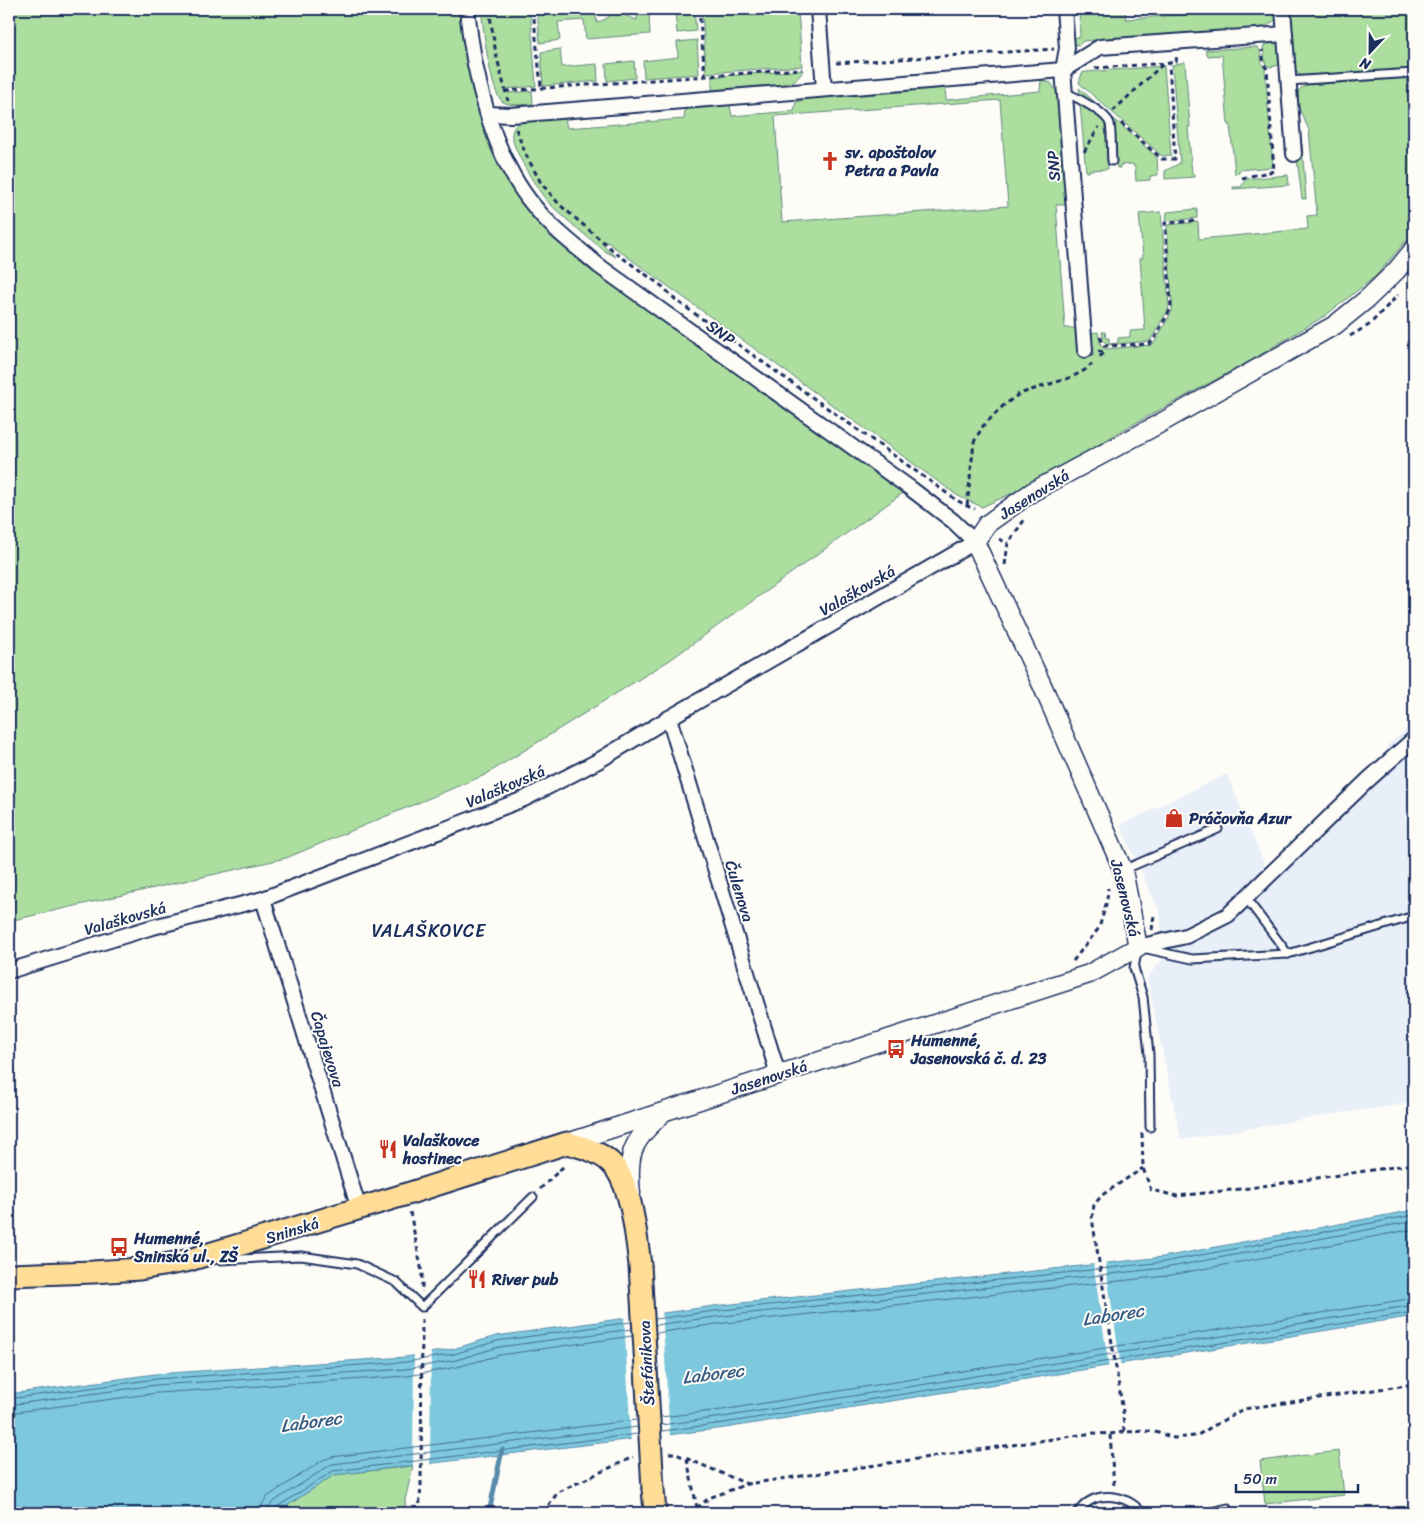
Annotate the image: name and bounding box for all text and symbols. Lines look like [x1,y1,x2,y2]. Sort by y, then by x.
north arrow [1346,28,1396,78]
text: N [1356,50,1375,77]
place label: sv. apoštolov Petra a Pavla [844,138,940,185]
street label: SNP [1038,149,1069,182]
church icon: sv. apoštolov Petra a Pavla [819,150,841,172]
street label: SNP [700,312,742,354]
street label: Jasenovská [992,461,1075,528]
street label: Valaškovská [814,557,901,624]
street label: Valaškovská [461,757,550,816]
place label: Práčovňa Azur [1189,804,1292,833]
shop icon: Práčovňa Azur [1163,807,1185,829]
street label: Jasenovská [1102,855,1149,940]
street label: Čulenova [716,857,763,926]
street label: Valaškovská [81,893,170,944]
district label: VALAŠKOVCE [372,915,486,947]
street label: Čapajevova [302,1007,353,1092]
place label: Humenné, Jasenovská č. d. 23 [910,1026,1047,1073]
bus stop icon: Humenné, Jasenovská č. d. 23 [885,1038,907,1060]
street label: Jasenovská [726,1051,811,1104]
place label: Valaškovce hostinec [402,1126,480,1173]
restaurant icon: Valaškovce hostinec [377,1138,399,1160]
street label: Sninská [262,1209,323,1252]
place label: Humenné, Sninská ul., ZŠ [133,1224,239,1271]
bus stop icon: Humenné, Sninská ul., ZŠ [108,1236,130,1258]
place label: River pub [491,1265,559,1294]
restaurant icon: River pub [466,1268,488,1290]
water label: Laborec [1080,1294,1148,1336]
street label: Štefánikova [630,1320,663,1406]
water label: Laborec [681,1354,747,1394]
water label: Laborec [278,1402,346,1442]
scale bar [1236,1462,1358,1494]
text: 50 m [1243,1466,1278,1492]

